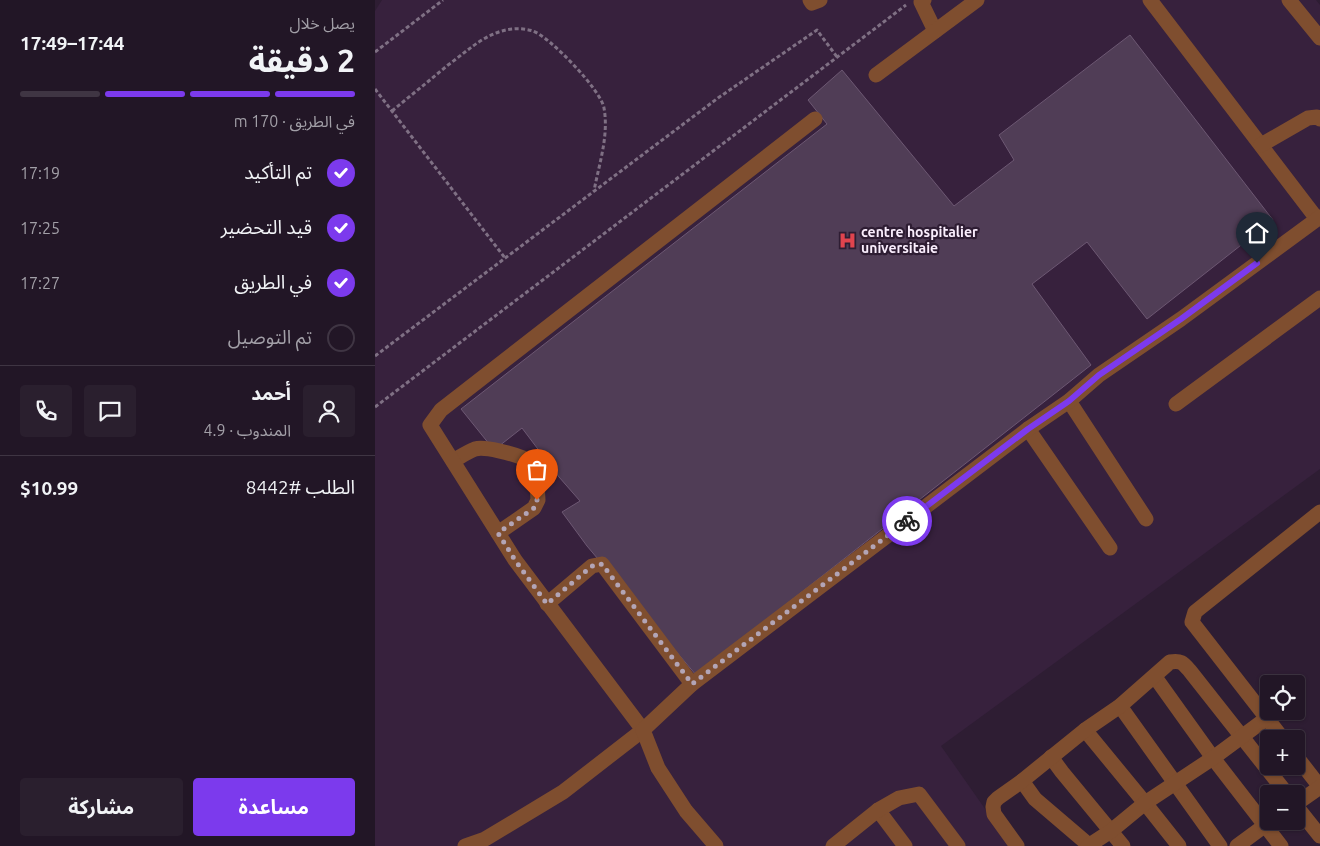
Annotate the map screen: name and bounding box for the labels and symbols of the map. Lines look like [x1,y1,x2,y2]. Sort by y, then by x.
pin [1236,212,1278,263]
place label: centre hospitalier universitaie [861,224,978,256]
hospital icon: centre hospitalier universitaie [837,230,857,250]
pin [516,449,558,500]
courier [882,496,932,546]

